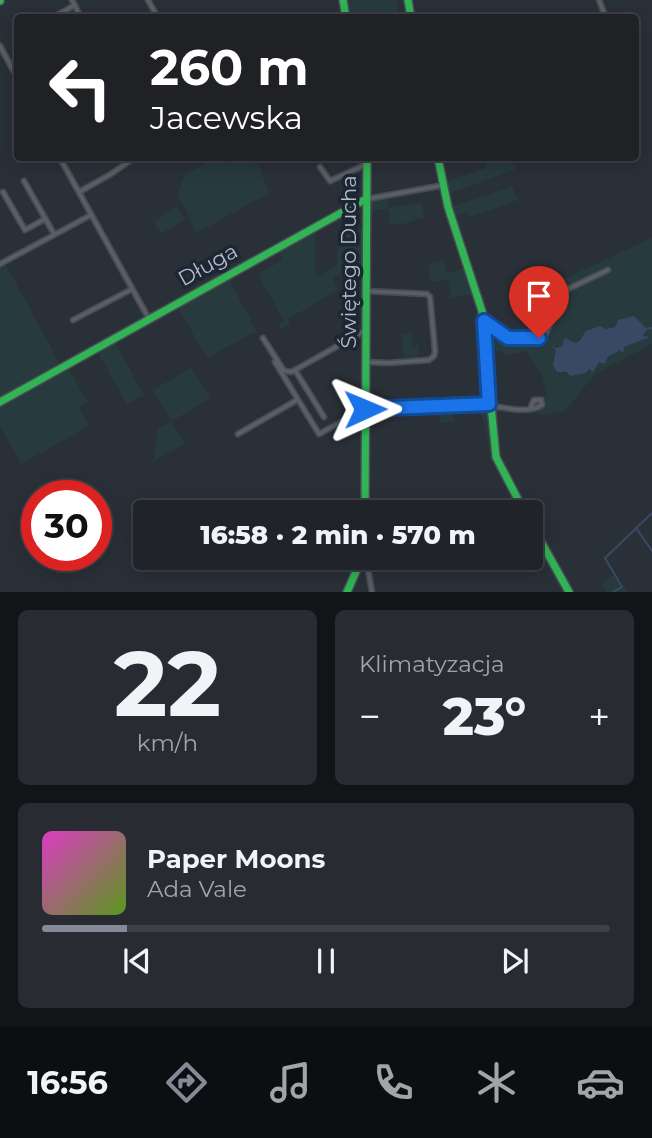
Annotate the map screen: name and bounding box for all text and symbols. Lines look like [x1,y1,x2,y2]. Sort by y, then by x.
text: 260 m [150,38,309,97]
icon: left [35,42,126,133]
text: Jacewska [150,98,303,137]
street label: Świętego Ducha [336,175,361,349]
street label: Długa [174,238,242,291]
pin [509,266,569,338]
icon: arrive [520,277,558,315]
position arrow [328,372,402,446]
speed limit sign: 30 [21,480,112,571]
text: 16:58 · 2 min · 570 m [200,519,476,551]
text: 22 [114,628,221,739]
text: Klimatyzacja [359,650,505,678]
text: 23° [443,685,526,748]
text: − [359,693,381,740]
text: + [588,693,610,740]
text: km/h [137,729,198,757]
text: Paper Moons [147,843,325,875]
text: Ada Vale [147,875,247,903]
icon: previous [118,942,156,980]
icon: pause [307,942,345,980]
icon: next [496,942,534,980]
icon: directions [162,1058,211,1107]
icon: music [266,1058,315,1107]
icon: phone [369,1058,418,1107]
icon: climate [472,1058,521,1107]
icon: car [576,1058,625,1107]
text: 16:56 [27,1063,108,1102]

